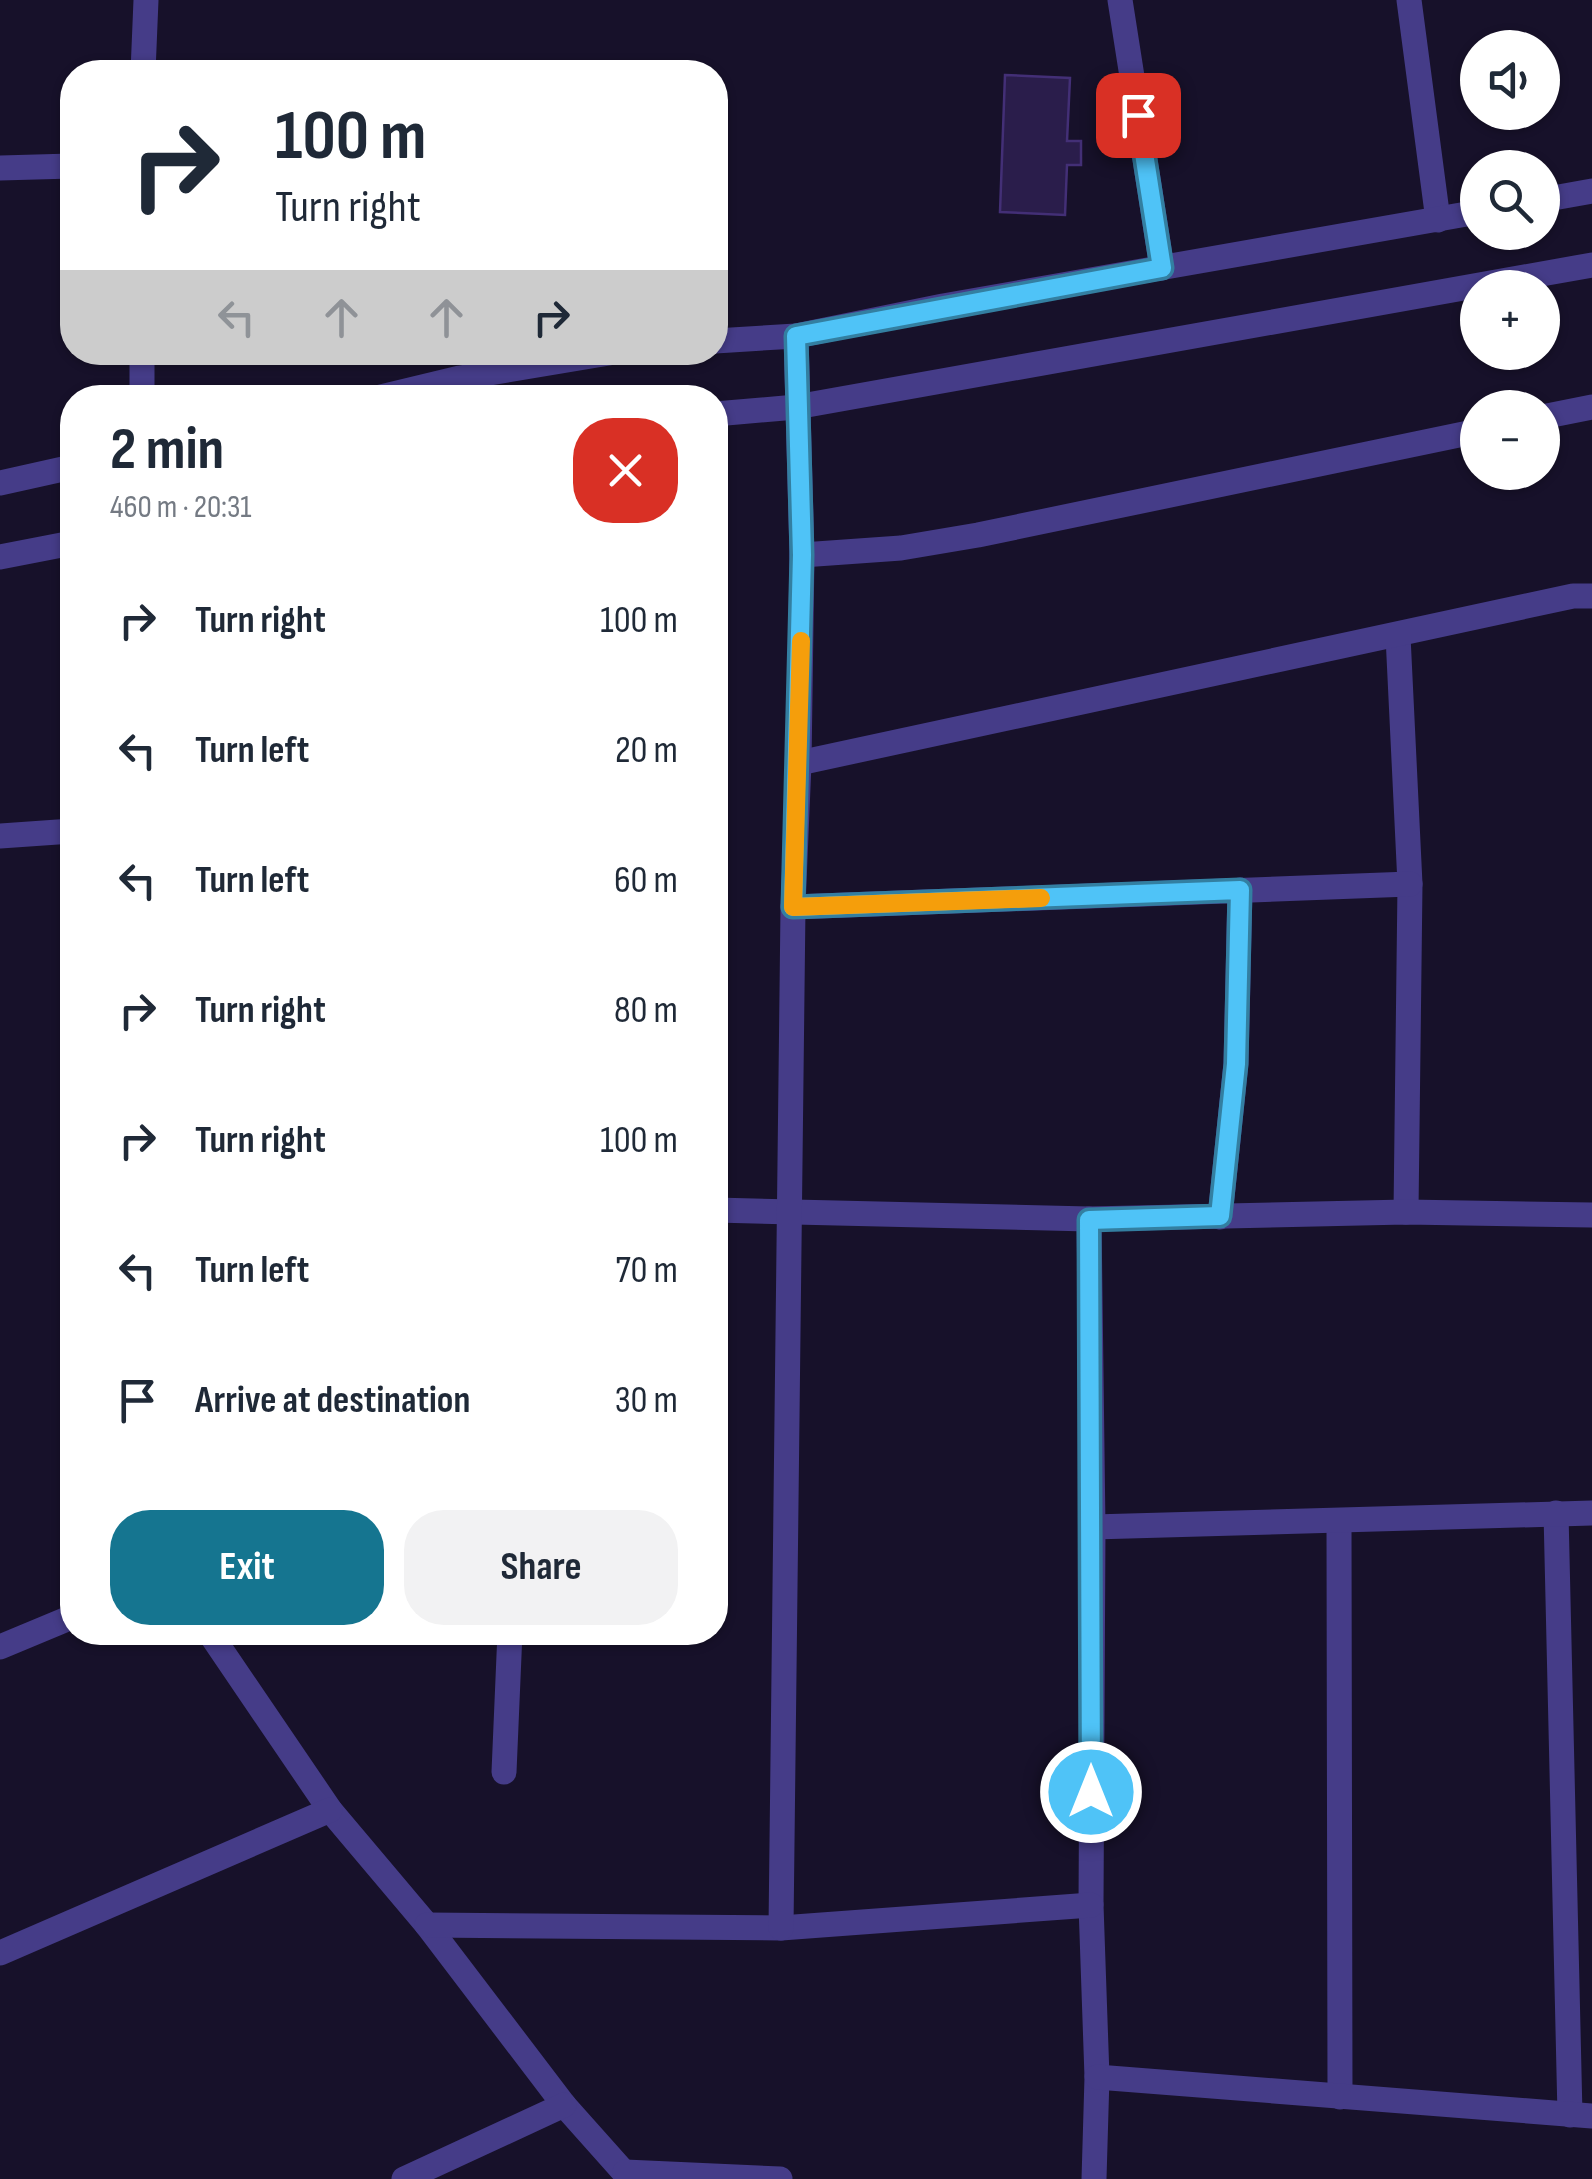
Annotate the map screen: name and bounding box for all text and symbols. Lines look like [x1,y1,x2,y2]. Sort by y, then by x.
map controls [1460,30,1560,490]
button: sound [1460,30,1560,130]
pin [1096,73,1181,158]
icon: arrive [1111,88,1166,143]
text: 100 m [275,95,426,179]
icon: right [110,100,240,230]
button: search [1460,150,1560,250]
text: Turn right [275,180,421,235]
button: + [1460,270,1560,370]
icon: left [209,290,264,345]
icon: ahead [314,290,369,345]
icon: ahead [419,290,474,345]
icon: right [524,290,579,345]
button: − [1460,390,1560,490]
text: 2 min [110,414,224,486]
button: close [573,418,678,523]
text: 460 m · 20:31 [110,488,252,527]
icon: right [110,593,165,648]
text: Turn right [195,598,326,643]
text: 100 m [600,598,678,643]
icon: left [110,723,165,778]
text: Turn left [195,728,309,773]
text: 20 m [615,728,678,773]
icon: left [110,853,165,908]
text: Turn left [195,858,309,903]
text: 60 m [614,858,678,903]
icon: right [110,983,165,1038]
text: Turn right [195,988,326,1033]
text: 80 m [614,988,678,1033]
icon: right [110,1113,165,1168]
text: Turn right [195,1118,326,1163]
text: 100 m [600,1118,678,1163]
icon: left [110,1243,165,1298]
text: Turn left [195,1248,309,1293]
text: 70 m [616,1248,678,1293]
icon: arrive [110,1373,165,1428]
text: Arrive at destination [195,1378,470,1423]
text: 30 m [615,1378,678,1423]
button: Exit [110,1510,384,1625]
button: Share [404,1510,678,1625]
position arrow [1039,1740,1143,1844]

